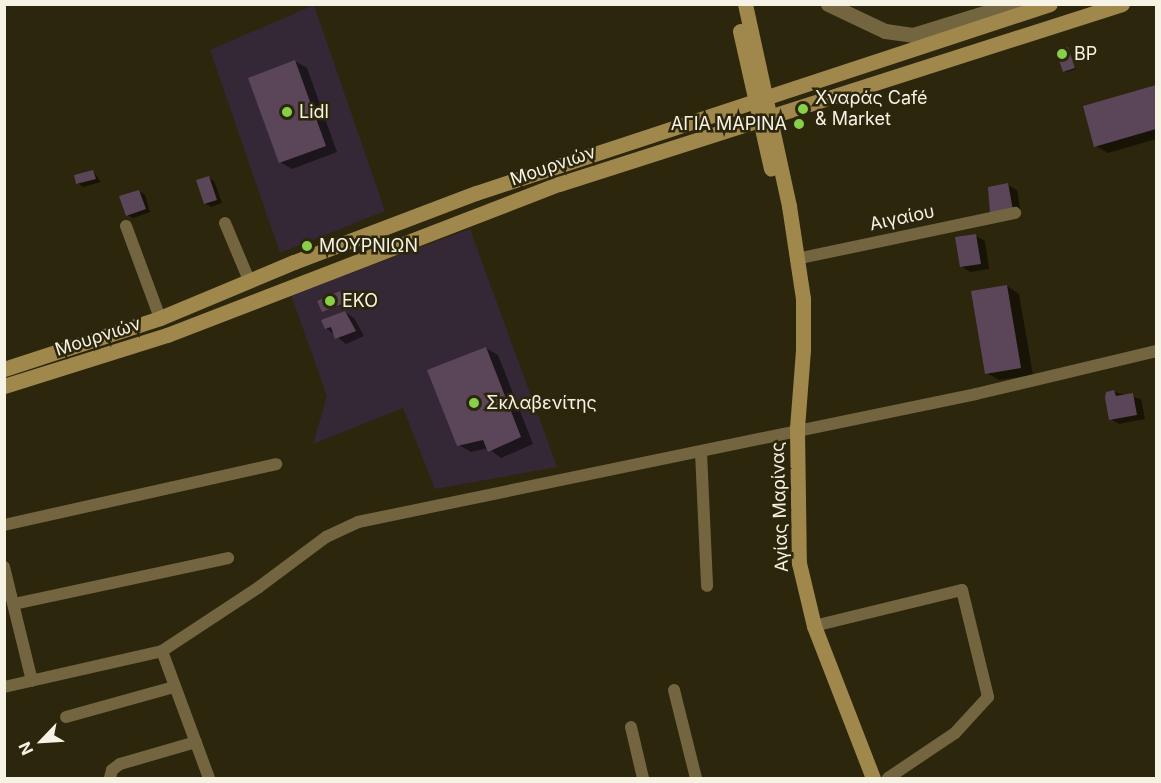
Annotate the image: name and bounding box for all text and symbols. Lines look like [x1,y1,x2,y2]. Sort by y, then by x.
place label: BP [1074,43,1097,65]
marker: BP [1055,47,1069,61]
place label: Χναράς Café & Market [815,88,928,130]
place label: Lidl [299,101,329,123]
marker: Χναράς Café & Market [796,102,810,116]
marker: Lidl [280,105,294,119]
place label: ΑΓΙΑ ΜΑΡΙΝΑ [671,113,787,135]
marker: ΑΓΙΑ ΜΑΡΙΝΑ [792,117,806,131]
street label: Μουρνιών [507,141,599,191]
street label: Αιγαίου [868,201,936,235]
place label: ΜΟΥΡΝΙΩΝ [319,235,418,257]
marker: ΜΟΥΡΝΙΩΝ [300,239,314,253]
place label: EKO [342,290,378,312]
marker: EKO [323,294,337,308]
street label: Μουρνιών [52,313,144,361]
place label: Σκλαβενίτης [486,392,597,414]
marker: Σκλαβενίτης [467,396,481,410]
street label: Αγίας Μαρίνας [767,441,793,573]
north arrow [12,711,72,771]
text: N [14,739,37,758]

